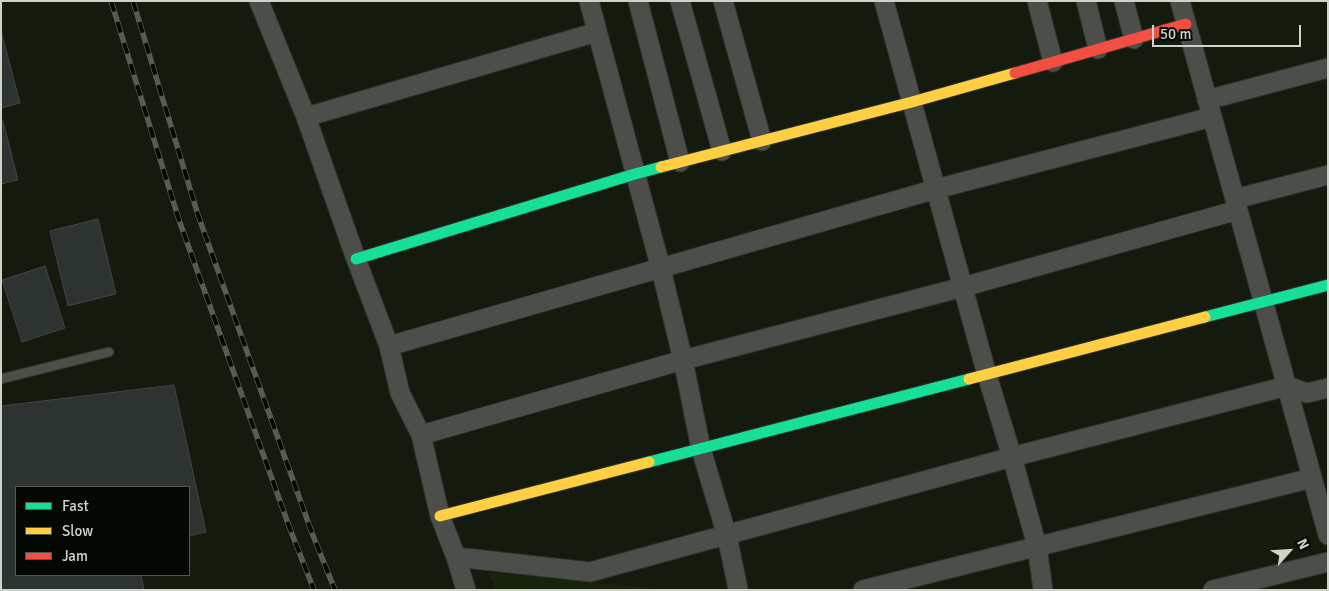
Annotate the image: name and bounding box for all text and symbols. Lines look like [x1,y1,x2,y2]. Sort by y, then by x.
scale bar [1154,15,1303,47]
text: 50 m [1160,25,1191,43]
legend [15,486,190,576]
text: Fast [62,497,89,515]
text: Slow [62,522,93,540]
north arrow [1264,526,1314,576]
text: N [1293,536,1313,552]
text: Jam [62,547,88,565]

